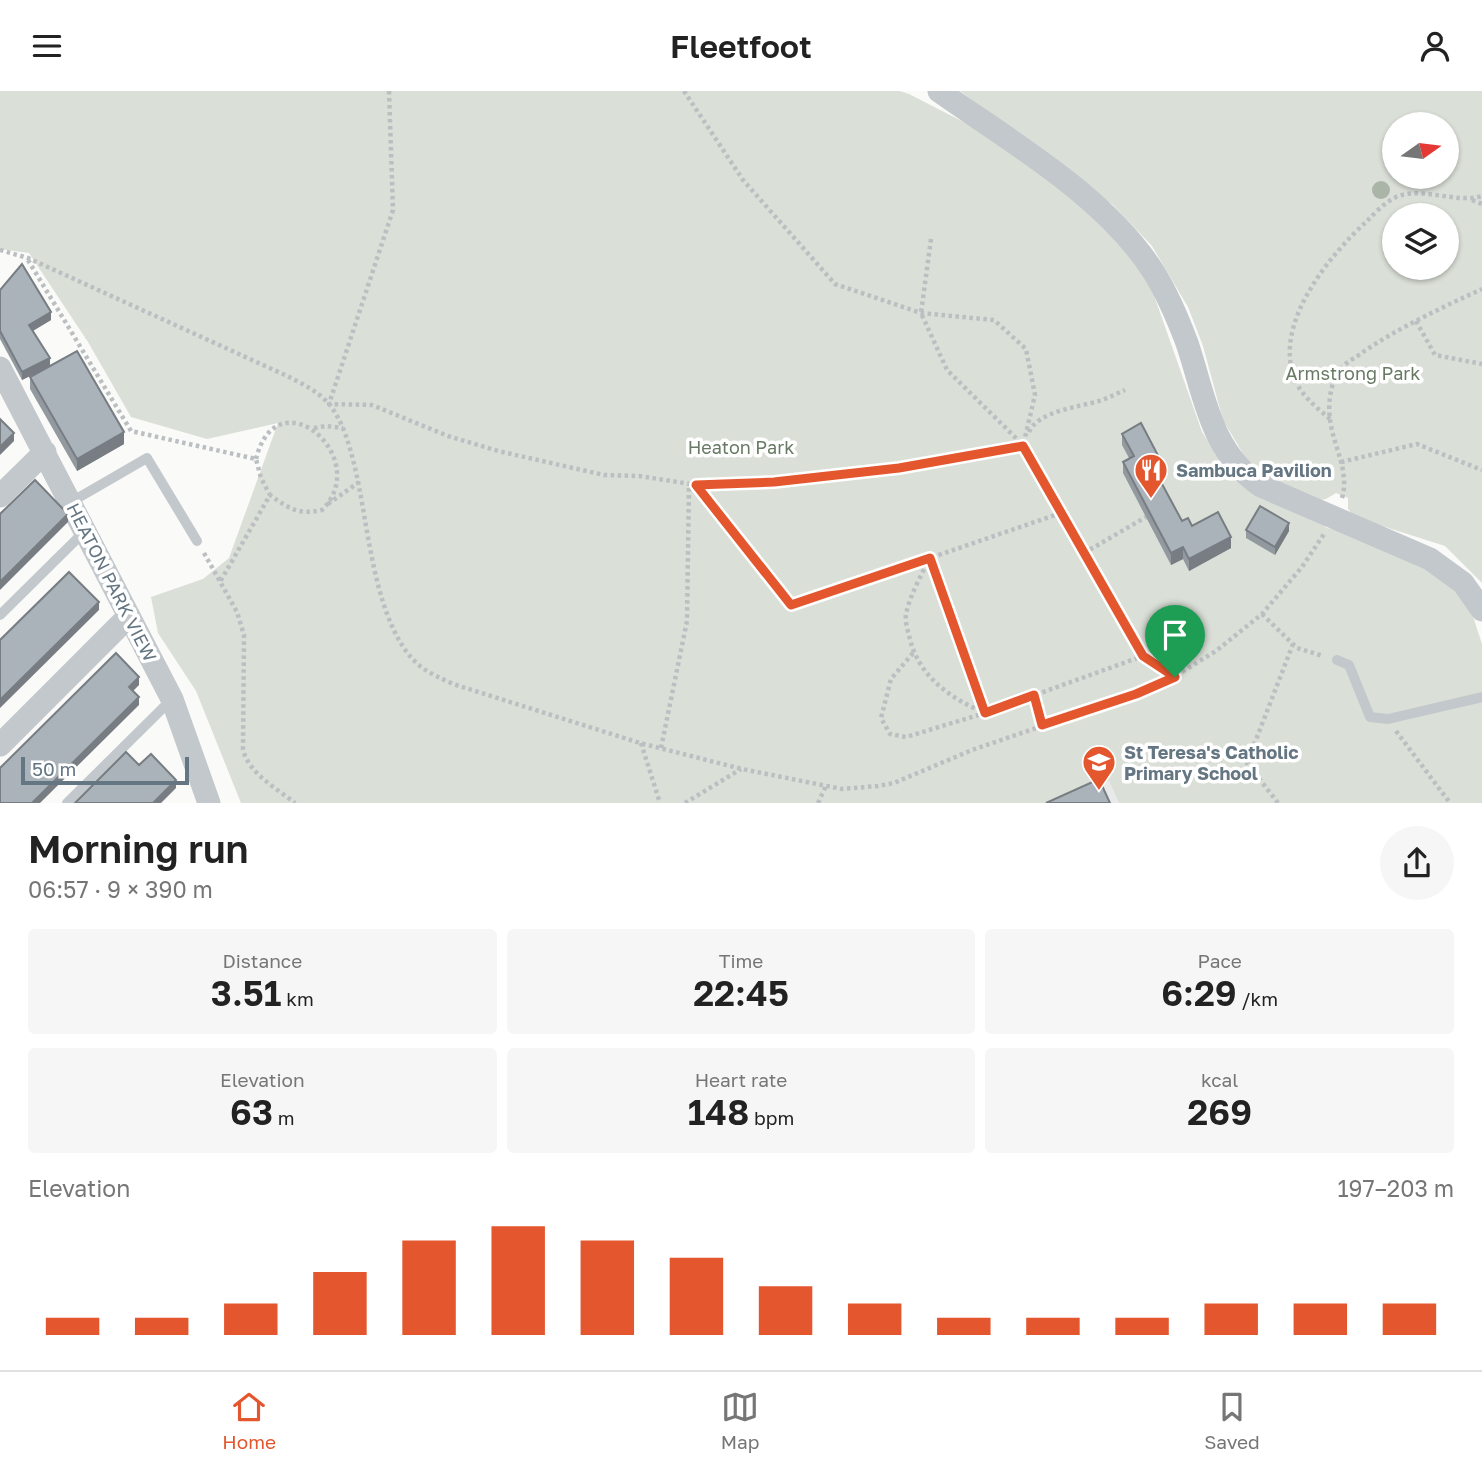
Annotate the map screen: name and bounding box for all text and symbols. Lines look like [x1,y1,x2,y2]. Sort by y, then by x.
icon: menu [28,27,66,65]
text: Fleetfoot [670,27,812,65]
icon: person [1416,27,1454,65]
north arrow [1382,112,1460,189]
map controls [1382,112,1459,280]
button: layers [1382,203,1459,280]
park label: Armstrong Park [1286,362,1421,384]
park label: Heaton Park [688,436,794,458]
restaurant icon: Sambuca Pavilion [1132,451,1170,500]
place label: Sambuca Pavilion [1176,459,1332,481]
street label: HEATON PARK VIEW [62,499,162,665]
pin [1145,605,1205,677]
icon: arrive [1156,616,1194,654]
place label: St Teresa's Catholic Primary School [1124,741,1299,784]
school or university icon: St Teresa's Catholic Primary School [1080,743,1118,792]
scale bar [21,754,189,786]
text: 50 m [32,757,76,780]
text: Morning run [28,826,249,871]
button: share [1380,826,1454,900]
text: 06:57 · 9 × 390 m [28,875,213,903]
text: Distance [222,949,302,972]
text: Time [719,949,763,972]
text: Pace [1197,949,1242,972]
text: 3.51 [211,972,281,1014]
text: 22:45 [693,972,789,1014]
text: 6:29 [1161,972,1237,1014]
text: km [281,987,314,1010]
text: /km [1237,987,1278,1010]
text: Elevation [220,1068,305,1091]
text: Heart rate [695,1068,787,1091]
text: kcal [1201,1068,1238,1091]
text: 63 [230,1091,273,1133]
text: 148 [688,1091,749,1133]
text: 269 [1187,1091,1252,1133]
text: m [273,1106,295,1129]
text: bpm [749,1106,794,1129]
text: Elevation [28,1174,130,1202]
text: 197–203 m [1337,1174,1454,1202]
tab: Home [222,1388,276,1453]
tab: Map [721,1388,759,1453]
tab: Saved [1204,1388,1260,1453]

